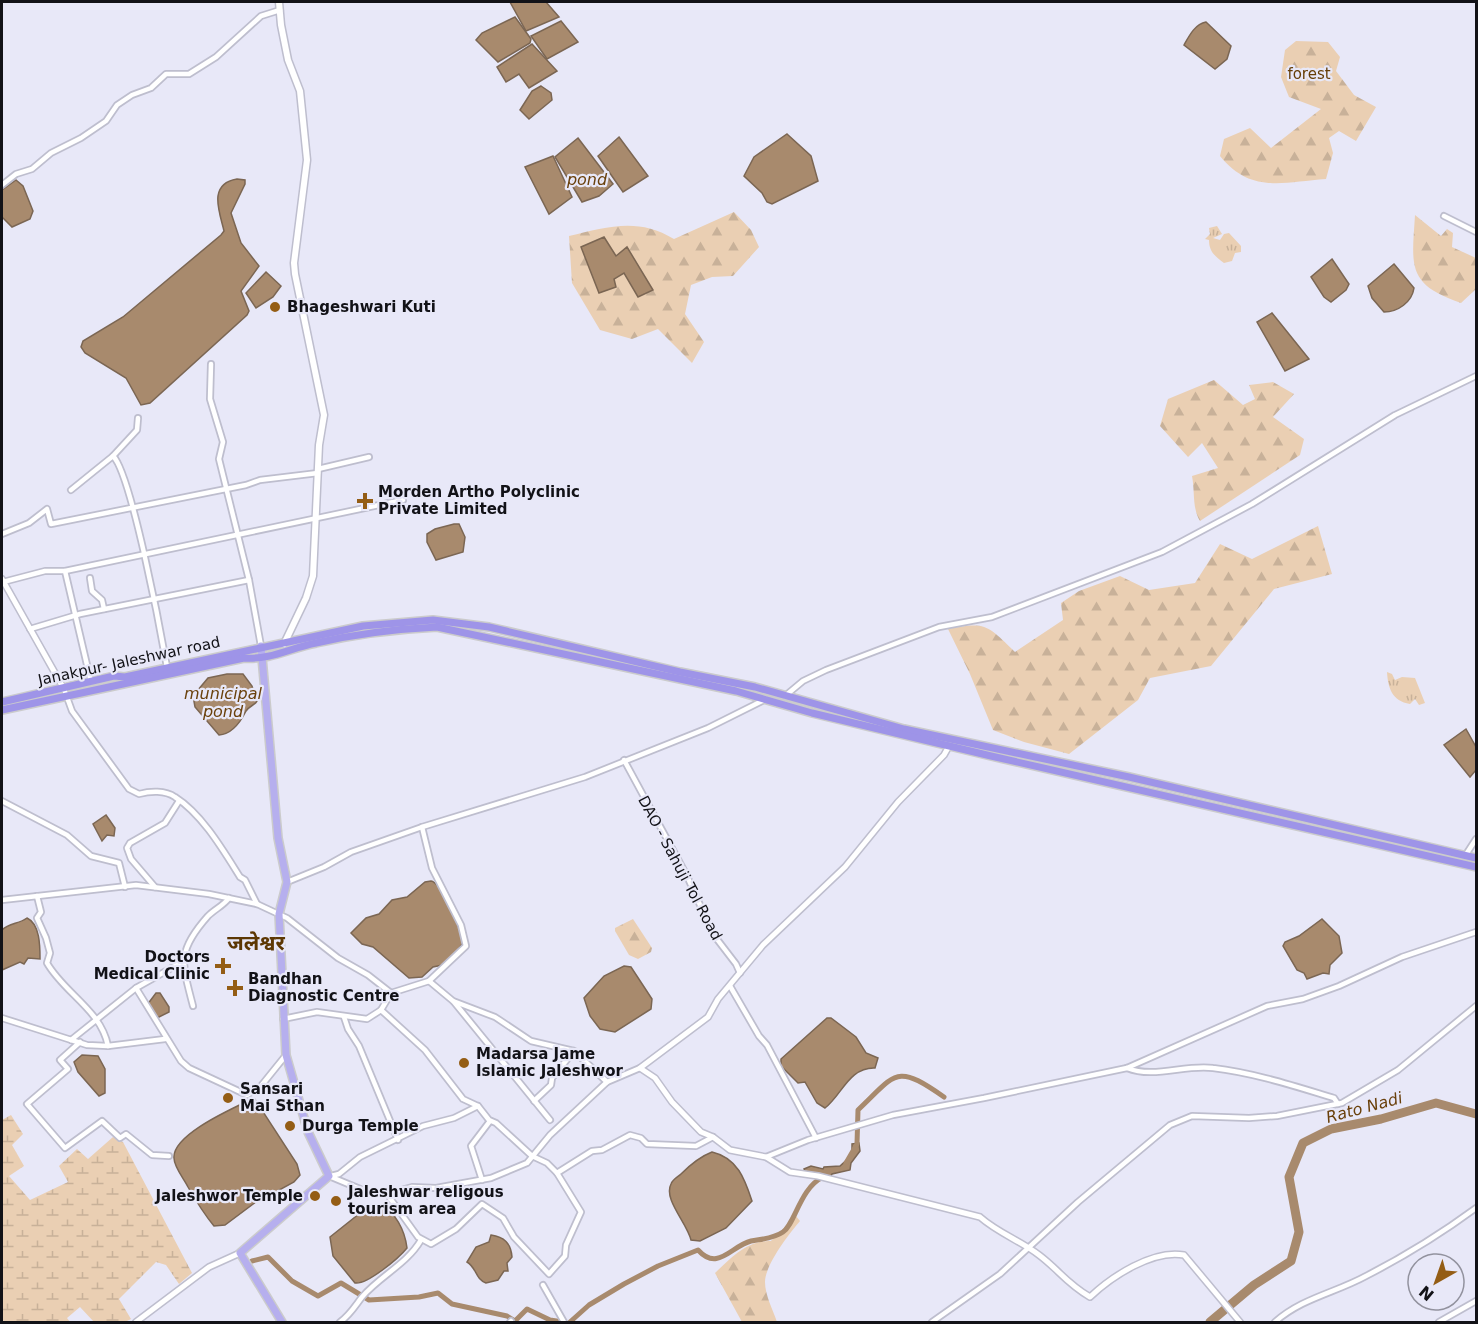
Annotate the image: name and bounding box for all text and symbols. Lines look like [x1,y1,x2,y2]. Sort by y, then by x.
park label: forest [1287,65,1331,83]
water label: pond [566,170,608,189]
place label: Bhageshwari Kuti [287,298,436,316]
marker: Bhageshwari Kuti [268,300,282,314]
place label: Morden Artho Polyclinic Private Limited [378,483,580,518]
marker: Morden Artho Polyclinic Private Limited [356,492,374,510]
street label: Janakpur- Jaleshwar road [35,633,222,689]
water label: municipal pond [184,684,263,721]
street label: DAO - Sahuji Tol Road [634,793,726,943]
district label: जलेश्वर [227,931,286,955]
place label: Doctors Medical Clinic [94,948,210,983]
marker: Doctors Medical Clinic [214,957,232,975]
place label: Bandhan Diagnostic Centre [248,970,399,1005]
marker: Bandhan Diagnostic Centre [226,979,244,997]
place label: Madarsa Jame Islamic Jaleshwor [476,1045,623,1080]
marker: Madarsa Jame Islamic Jaleshwor [457,1056,471,1070]
place label: Sansari Mai Sthan [240,1080,325,1115]
water label: Rato Nadi [1324,1088,1405,1127]
marker: Sansari Mai Sthan [221,1091,235,1105]
place label: Durga Temple [302,1117,419,1135]
marker: Durga Temple [283,1119,297,1133]
place label: Jaleshwar religous tourism area [347,1183,504,1218]
place label: Jaleshwor Temple [154,1187,303,1205]
marker: Jaleshwor Temple [308,1189,322,1203]
marker: Jaleshwar religous tourism area [329,1194,343,1208]
north arrow [1406,1252,1466,1312]
text: N [1415,1282,1438,1305]

